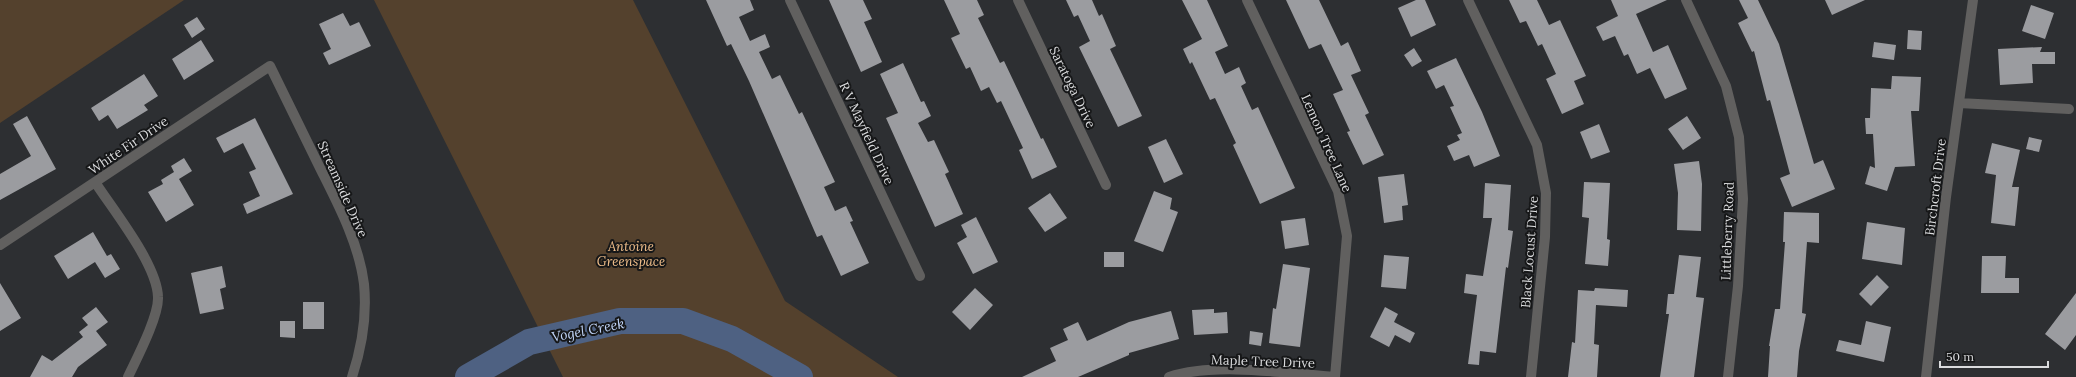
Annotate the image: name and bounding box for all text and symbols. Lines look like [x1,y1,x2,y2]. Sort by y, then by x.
street label: Saratoga Drive [1045,44,1100,131]
street label: R V Mayfield Drive [835,79,898,187]
street label: Lemon Tree Lane [1297,91,1356,195]
street label: White Fir Drive [85,112,171,178]
street label: Streamside Drive [314,138,371,240]
street label: Birchcroft Drive [1921,138,1950,236]
street label: Littleberry Road [1717,181,1738,281]
street label: Black Locust Drive [1517,195,1542,309]
park label: Antoine Greenspace [597,238,665,270]
water label: Vogel Creek [550,314,626,346]
scale bar [1940,343,2048,369]
text: 50 m [1946,349,1974,364]
street label: Maple Tree Drive [1211,351,1315,372]

